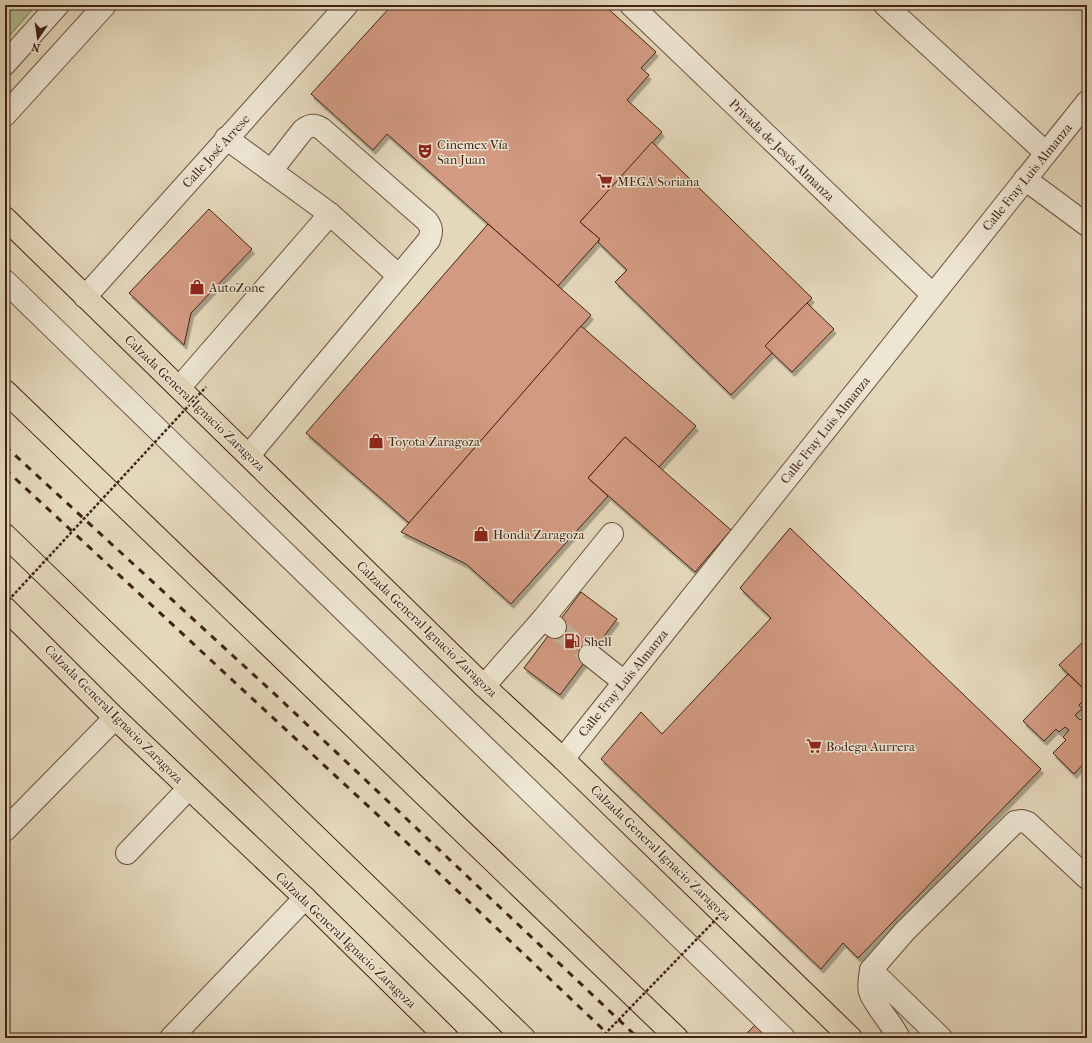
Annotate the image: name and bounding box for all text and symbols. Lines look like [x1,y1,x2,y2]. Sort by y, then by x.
north arrow [18,18,58,58]
text: N [30,40,41,55]
street label: Privada de Jesús Almanza [726,96,838,205]
street label: Calle José Arrese [179,111,253,191]
street label: Calle Fray Luis Almanza [979,120,1076,234]
place label: Cinemex Vía San Juan [437,137,509,167]
theatre icon: Cinemex Vía San Juan [416,142,434,160]
supermarket icon: MEGA Soriana [596,172,614,190]
place label: MEGA Soriana [617,174,700,189]
shop icon: AutoZone [188,278,206,296]
place label: AutoZone [208,280,265,295]
street label: Calzada General Ignacio Zaragoza [122,332,269,475]
street label: Calle Fray Luis Almanza [777,373,874,487]
shop icon: Toyota Zaragoza [367,432,385,450]
place label: Toyota Zaragoza [388,434,481,449]
shop icon: Honda Zaragoza [472,525,490,543]
place label: Honda Zaragoza [493,527,586,542]
street label: Calzada General Ignacio Zaragoza [354,558,501,701]
street label: Calle Fray Luis Almanza [575,626,672,740]
fuel station icon: Shell [563,632,581,650]
place label: Shell [584,634,612,649]
street label: Calzada General Ignacio Zaragoza [42,642,187,787]
supermarket icon: Bodega Aurrera [805,737,823,755]
place label: Bodega Aurrera [826,739,916,754]
street label: Calzada General Ignacio Zaragoza [588,782,735,925]
street label: Calzada General Ignacio Zaragoza [273,869,420,1012]

